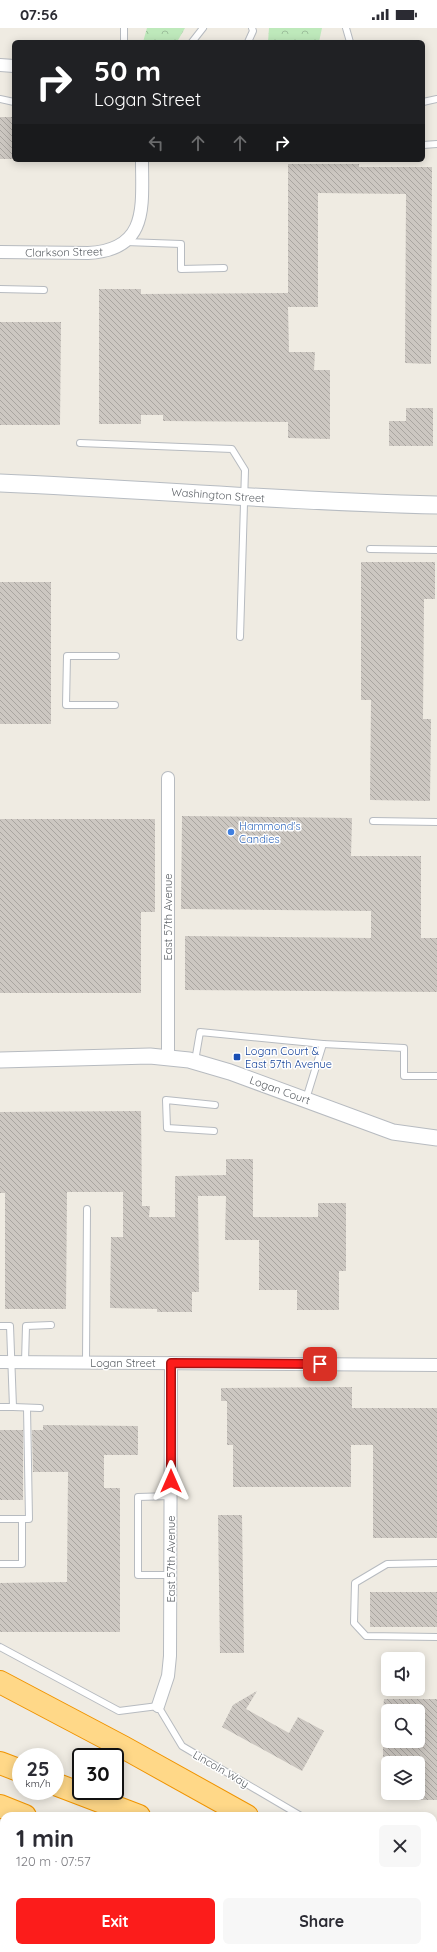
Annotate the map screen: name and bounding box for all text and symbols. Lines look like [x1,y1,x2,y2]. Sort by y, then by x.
text: 07:56 [20,5,58,24]
text: 50 m [94,53,161,88]
icon: right [28,56,80,108]
text: Logan Street [94,88,201,111]
icon: left [145,132,167,154]
icon: ahead [187,132,209,154]
icon: ahead [229,132,251,154]
icon: right [271,132,293,154]
street label: Clarkson Street [25,244,103,260]
street label: Washington Street [171,485,266,505]
place label: Hammond's Candies [239,819,301,846]
marker: Hammond's Candies [226,827,236,837]
street label: East 57th Avenue [161,873,175,961]
place label: Logan Court & East 57th Avenue [245,1044,332,1071]
marker: Logan Court & East 57th Avenue [232,1052,242,1062]
street label: Logan Court [248,1073,312,1108]
pin [303,1347,337,1381]
icon: arrive [309,1353,331,1375]
street label: Logan Street [90,1356,156,1370]
position arrow [150,1460,192,1502]
street label: East 57th Avenue [164,1515,178,1603]
map controls [381,1652,425,1800]
button: sound [381,1652,425,1696]
button: search [381,1704,425,1748]
street label: Lincoln Way [191,1747,251,1791]
speed limit sign: 30 [72,1748,124,1800]
text: 25 [27,1756,49,1781]
button: layers [381,1756,425,1800]
text: km/h [25,1777,51,1790]
text: 1 min [16,1823,74,1853]
button: close [379,1825,421,1867]
text: 120 m · 07:57 [16,1853,91,1869]
button: Exit [16,1898,215,1944]
button: Share [223,1898,421,1944]

